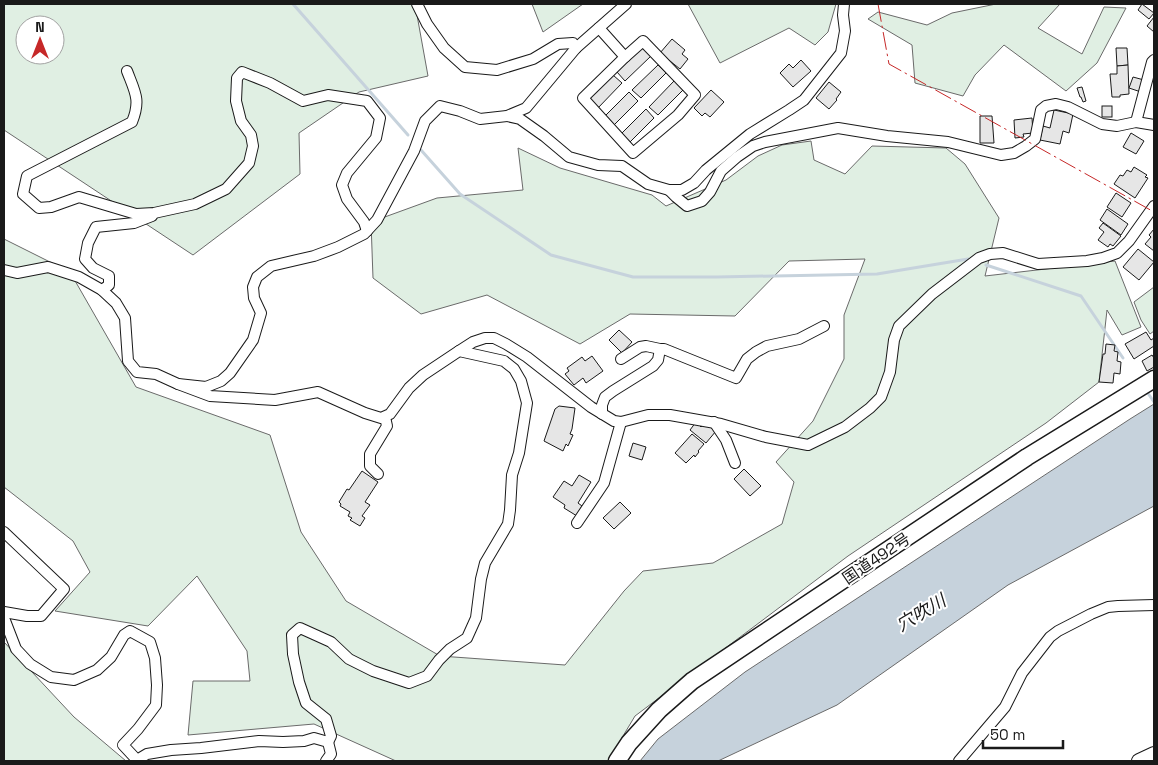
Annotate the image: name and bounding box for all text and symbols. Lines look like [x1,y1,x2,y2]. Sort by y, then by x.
north arrow [15,15,65,65]
text: N [35,18,45,36]
street label: 国道492号 [838,528,914,589]
water label: 穴吹川 [892,588,952,636]
scale bar [983,718,1063,750]
text: 50 m [990,725,1025,744]

